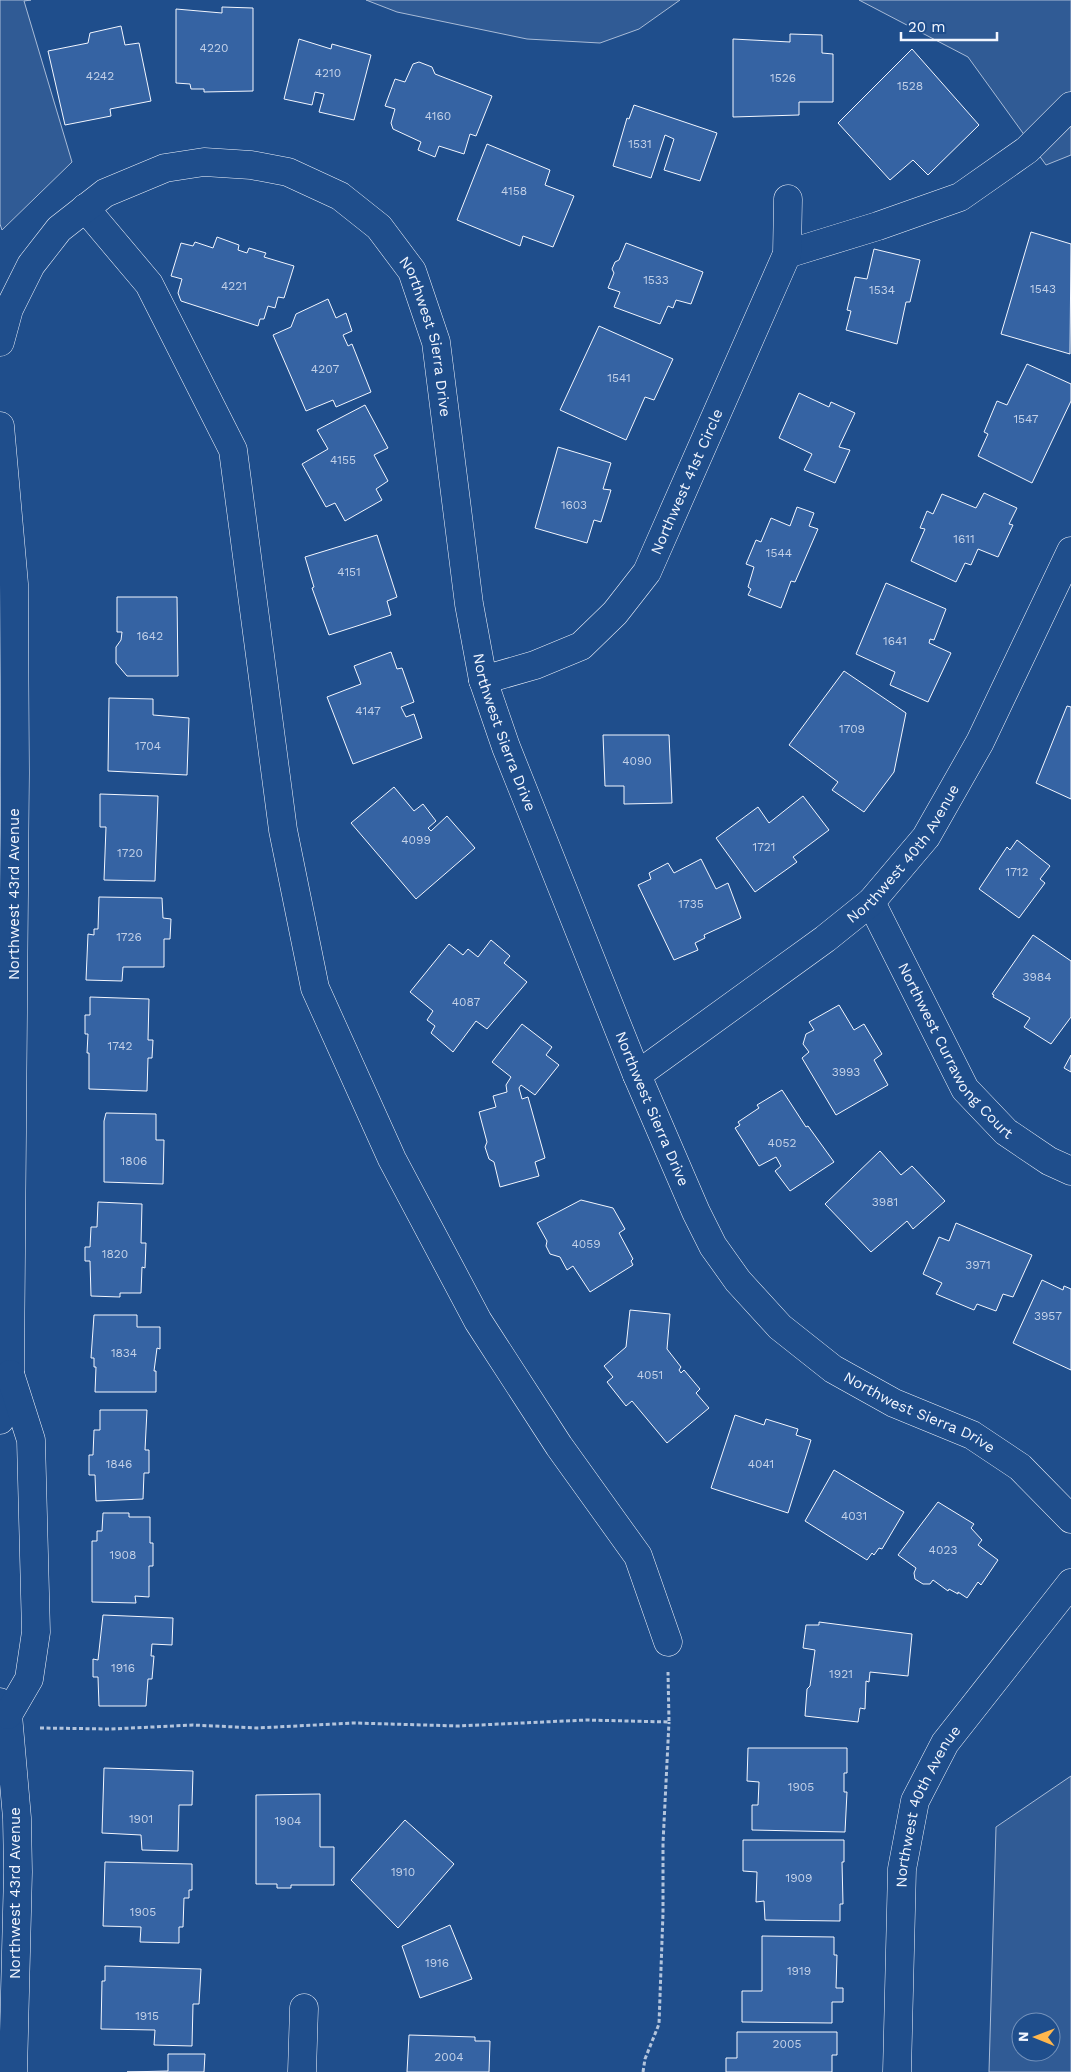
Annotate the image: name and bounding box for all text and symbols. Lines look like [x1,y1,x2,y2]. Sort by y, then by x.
scale bar [901,10,997,42]
text: 20 m [908,18,946,36]
house number: 4220 [200,41,228,55]
house number: 4210 [315,66,341,80]
house number: 4242 [86,69,114,83]
house number: 1526 [770,71,796,85]
house number: 1528 [897,79,923,93]
house number: 4160 [425,109,451,123]
house number: 1531 [628,137,652,151]
house number: 4158 [501,184,527,198]
street label: Northwest Sierra Drive [395,253,454,418]
house number: 1533 [643,273,669,287]
house number: 4221 [221,279,247,293]
house number: 1543 [1030,282,1056,296]
house number: 1534 [869,283,895,297]
house number: 4207 [311,362,339,376]
house number: 1541 [607,371,631,385]
street label: Northwest 41st Circle [647,406,727,557]
house number: 1547 [1013,412,1039,426]
house number: 4155 [330,453,356,467]
house number: 1603 [561,498,587,512]
house number: 1611 [953,532,975,546]
house number: 1544 [766,546,792,560]
house number: 4151 [337,565,361,579]
house number: 1642 [137,629,163,643]
house number: 1641 [883,634,907,648]
street label: Northwest Sierra Drive [469,652,540,814]
house number: 4147 [355,704,381,718]
house number: 1709 [839,722,865,736]
house number: 1704 [135,739,161,753]
house number: 4090 [622,754,652,768]
street label: Northwest 40th Avenue [843,781,963,927]
street label: Northwest 43rd Avenue [5,808,23,980]
house number: 4099 [401,833,431,847]
house number: 1721 [752,840,776,854]
house number: 1720 [117,846,143,860]
house number: 1712 [1005,865,1029,879]
house number: 1735 [678,897,704,911]
house number: 1726 [116,930,142,944]
street label: Northwest Currawong Court [894,960,1017,1143]
house number: 3984 [1022,970,1052,984]
house number: 4087 [452,995,480,1009]
street label: Northwest Sierra Drive [612,1029,693,1189]
house number: 1742 [108,1039,132,1053]
house number: 3993 [832,1065,860,1079]
house number: 4052 [768,1136,796,1150]
house number: 1806 [121,1154,147,1168]
house number: 3981 [872,1195,898,1209]
house number: 4059 [571,1237,601,1251]
house number: 1820 [102,1247,128,1261]
house number: 3971 [965,1258,991,1272]
house number: 3957 [1034,1309,1062,1323]
house number: 1834 [111,1346,137,1360]
house number: 4051 [637,1368,663,1382]
street label: Northwest Sierra Drive [841,1368,998,1457]
house number: 1846 [106,1457,132,1471]
house number: 4041 [748,1457,774,1471]
house number: 4031 [841,1509,867,1523]
house number: 4023 [929,1543,957,1557]
house number: 1908 [110,1548,136,1562]
house number: 1916 [111,1661,135,1675]
house number: 1921 [829,1667,853,1681]
street label: Northwest 40th Avenue [893,1722,964,1888]
house number: 1905 [788,1780,814,1794]
street label: Northwest 43rd Avenue [6,1807,24,1979]
house number: 1901 [129,1812,153,1826]
house number: 1904 [275,1814,301,1828]
house number: 1910 [391,1865,415,1879]
house number: 1909 [786,1871,812,1885]
house number: 1905 [130,1905,156,1919]
house number: 1916 [425,1956,449,1970]
house number: 1919 [787,1964,811,1978]
house number: 1915 [135,2009,159,2023]
north arrow [1011,2012,1061,2062]
text: N [1015,2031,1031,2042]
house number: 2005 [773,2037,801,2051]
house number: 2004 [434,2050,464,2064]

